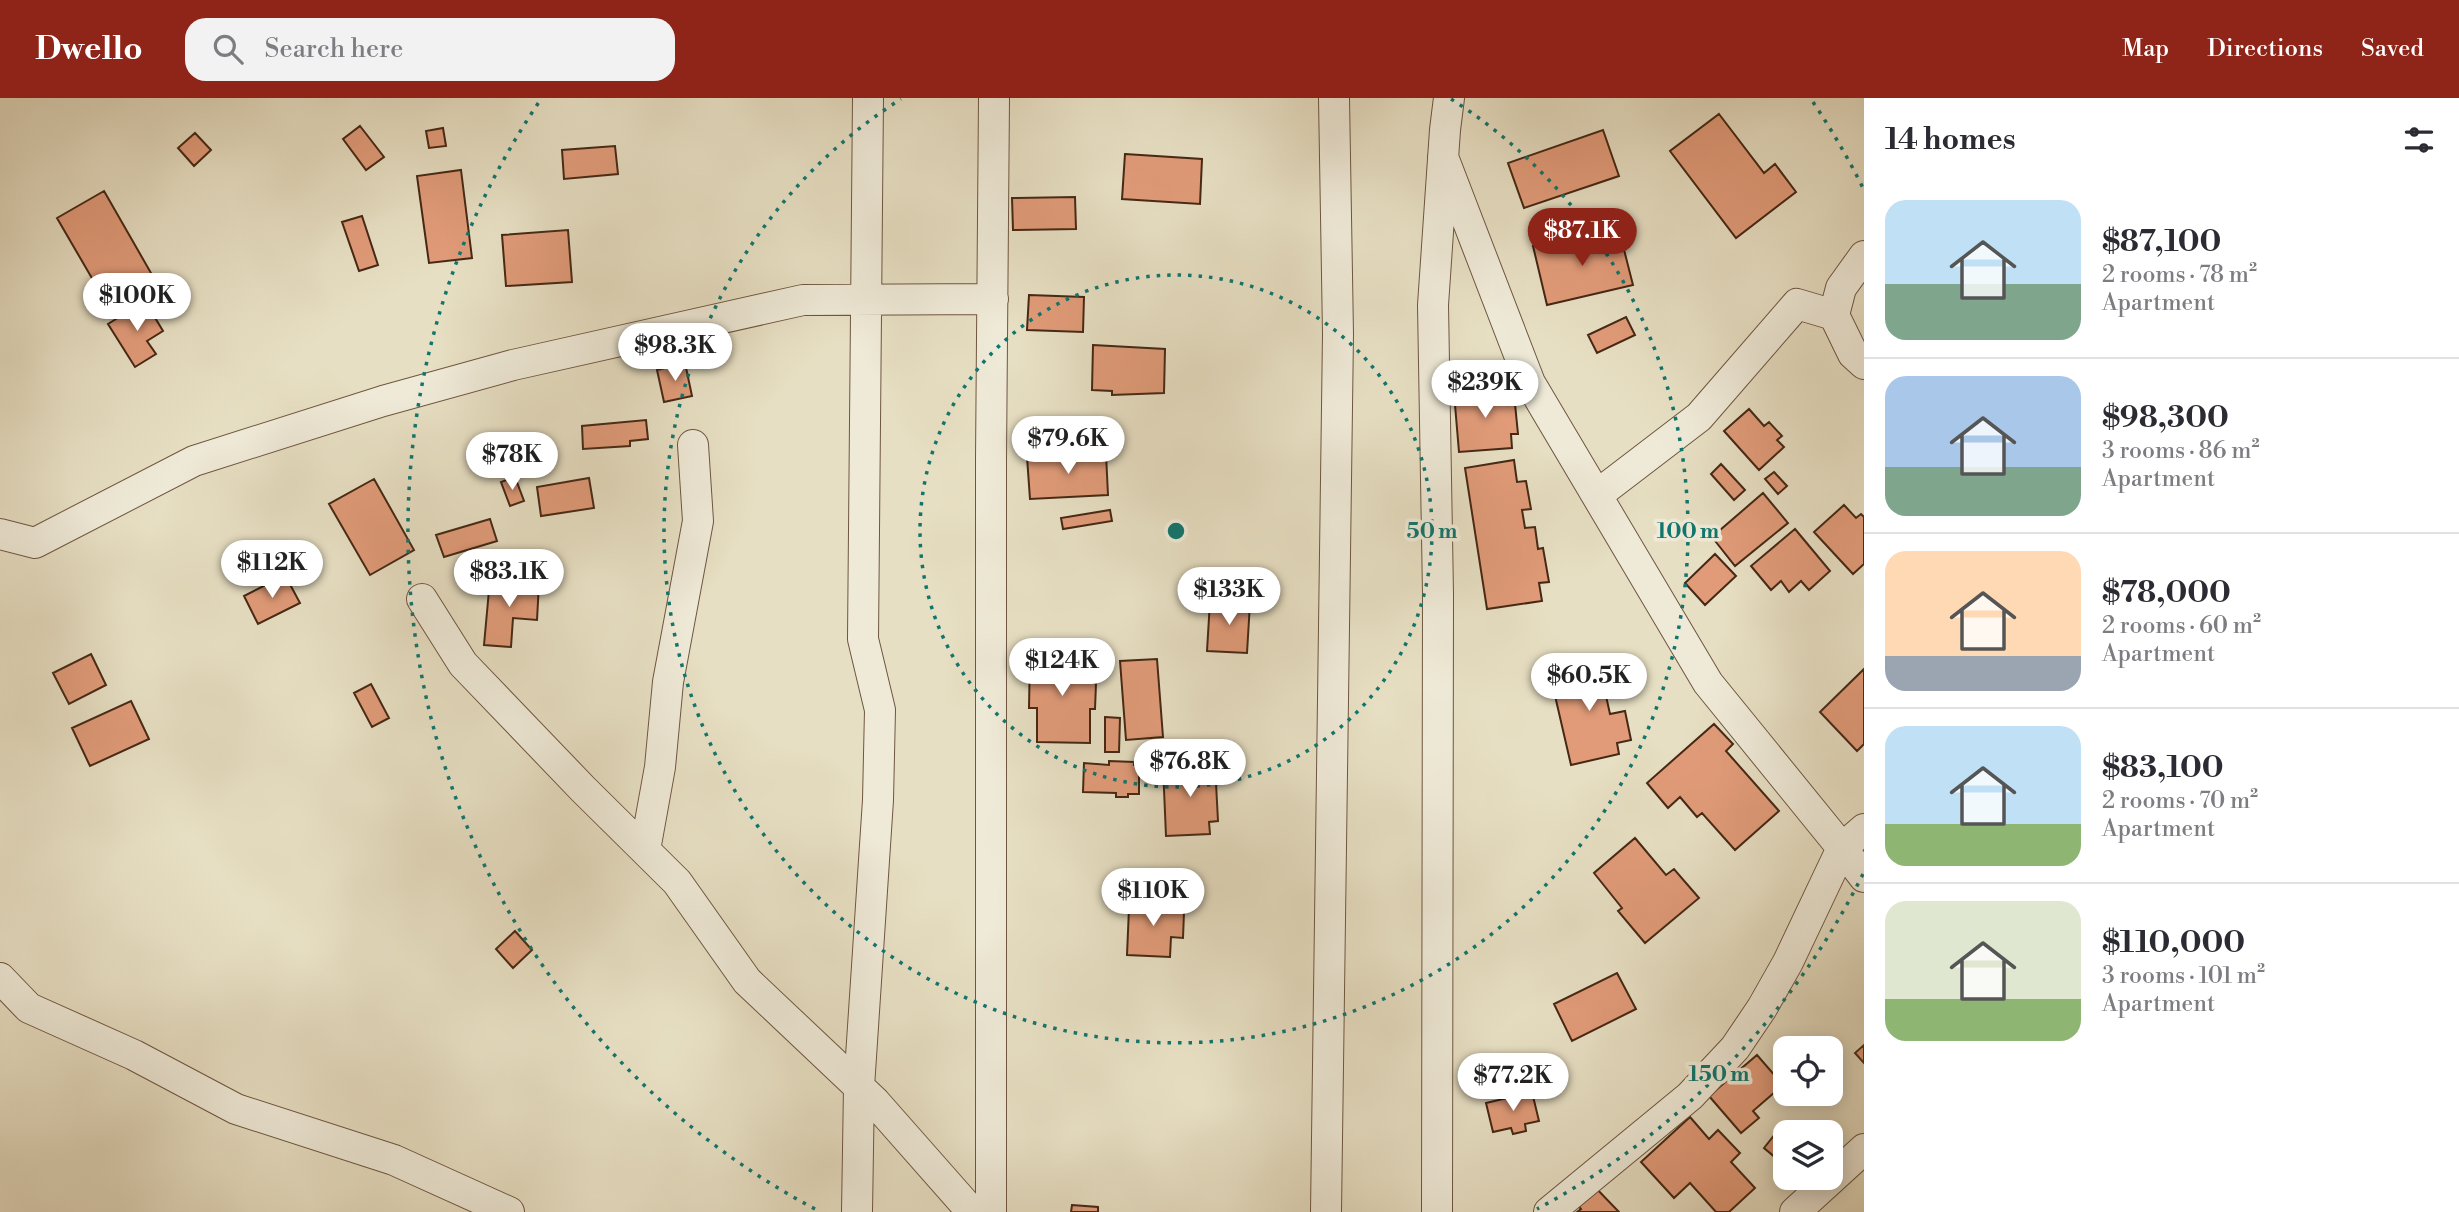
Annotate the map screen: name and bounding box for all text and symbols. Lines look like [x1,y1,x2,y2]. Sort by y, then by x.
search box [185,18,675,81]
text: Dwello [35,29,143,70]
icon: search [209,30,247,68]
text: Search here [265,33,403,65]
text: Map [2122,34,2169,64]
text: Directions [2207,34,2323,64]
text: Saved [2361,34,2424,64]
text: 14 homes [1885,121,2016,159]
icon: filters [2400,121,2438,159]
pin: $87.1K [1525,208,1639,268]
text: $87.1K [1544,217,1620,245]
text: $87,100 [2102,223,2221,261]
icon: home [1941,228,2025,312]
text: 2 rooms · 78 m² [2102,261,2257,289]
pin: $100K [88,274,186,333]
text: $100K [99,282,175,310]
text: Apartment [2102,289,2215,317]
pin: $98.3K [618,324,732,383]
text: $98.3K [634,332,716,360]
pin: $239K [1436,360,1534,420]
text: $239K [1447,369,1523,397]
text: $98,300 [2102,399,2229,437]
icon: home [1941,404,2025,488]
pin: $79.6K [1011,416,1125,476]
text: $79.6K [1028,425,1108,453]
pin: $78K [471,432,553,492]
text: 3 rooms · 86 m² [2102,437,2259,465]
text: $78K [482,441,542,469]
text: Apartment [2102,465,2215,493]
centre of rings [1164,519,1188,543]
text: 50 m [1407,519,1457,545]
text: 100 m [1657,519,1719,545]
pin: $112K [223,540,321,600]
text: $112K [237,549,307,577]
pin: $83.1K [452,550,566,609]
text: $83.1K [470,558,548,586]
pin: $133K [1180,568,1278,627]
text: $78,000 [2102,574,2231,612]
text: $133K [1193,576,1265,604]
icon: home [1941,579,2025,663]
text: 2 rooms · 60 m² [2102,612,2261,640]
pin: $124K [1013,638,1111,698]
text: Apartment [2102,640,2215,668]
text: $124K [1025,647,1099,675]
pin: $60.5K [1532,654,1646,713]
text: $60.5K [1547,662,1631,690]
pin: $76.8K [1133,740,1247,799]
text: $76.8K [1150,748,1230,776]
text: $83,100 [2102,749,2224,787]
icon: home [1941,754,2025,838]
text: 2 rooms · 70 m² [2102,787,2258,815]
text: Apartment [2102,815,2215,843]
pin: $110K [1104,868,1202,928]
text: $110K [1117,877,1189,905]
text: $110,000 [2102,924,2245,962]
icon: home [1941,929,2025,1013]
text: 3 rooms · 101 m² [2102,962,2265,990]
text: Apartment [2102,990,2215,1018]
map controls [1773,1036,1843,1190]
button: locate [1773,1036,1843,1106]
pin: $77.2K [1456,1054,1570,1113]
text: $77.2K [1474,1062,1552,1090]
text: 150 m [1689,1062,1749,1088]
button: layers [1773,1120,1843,1190]

